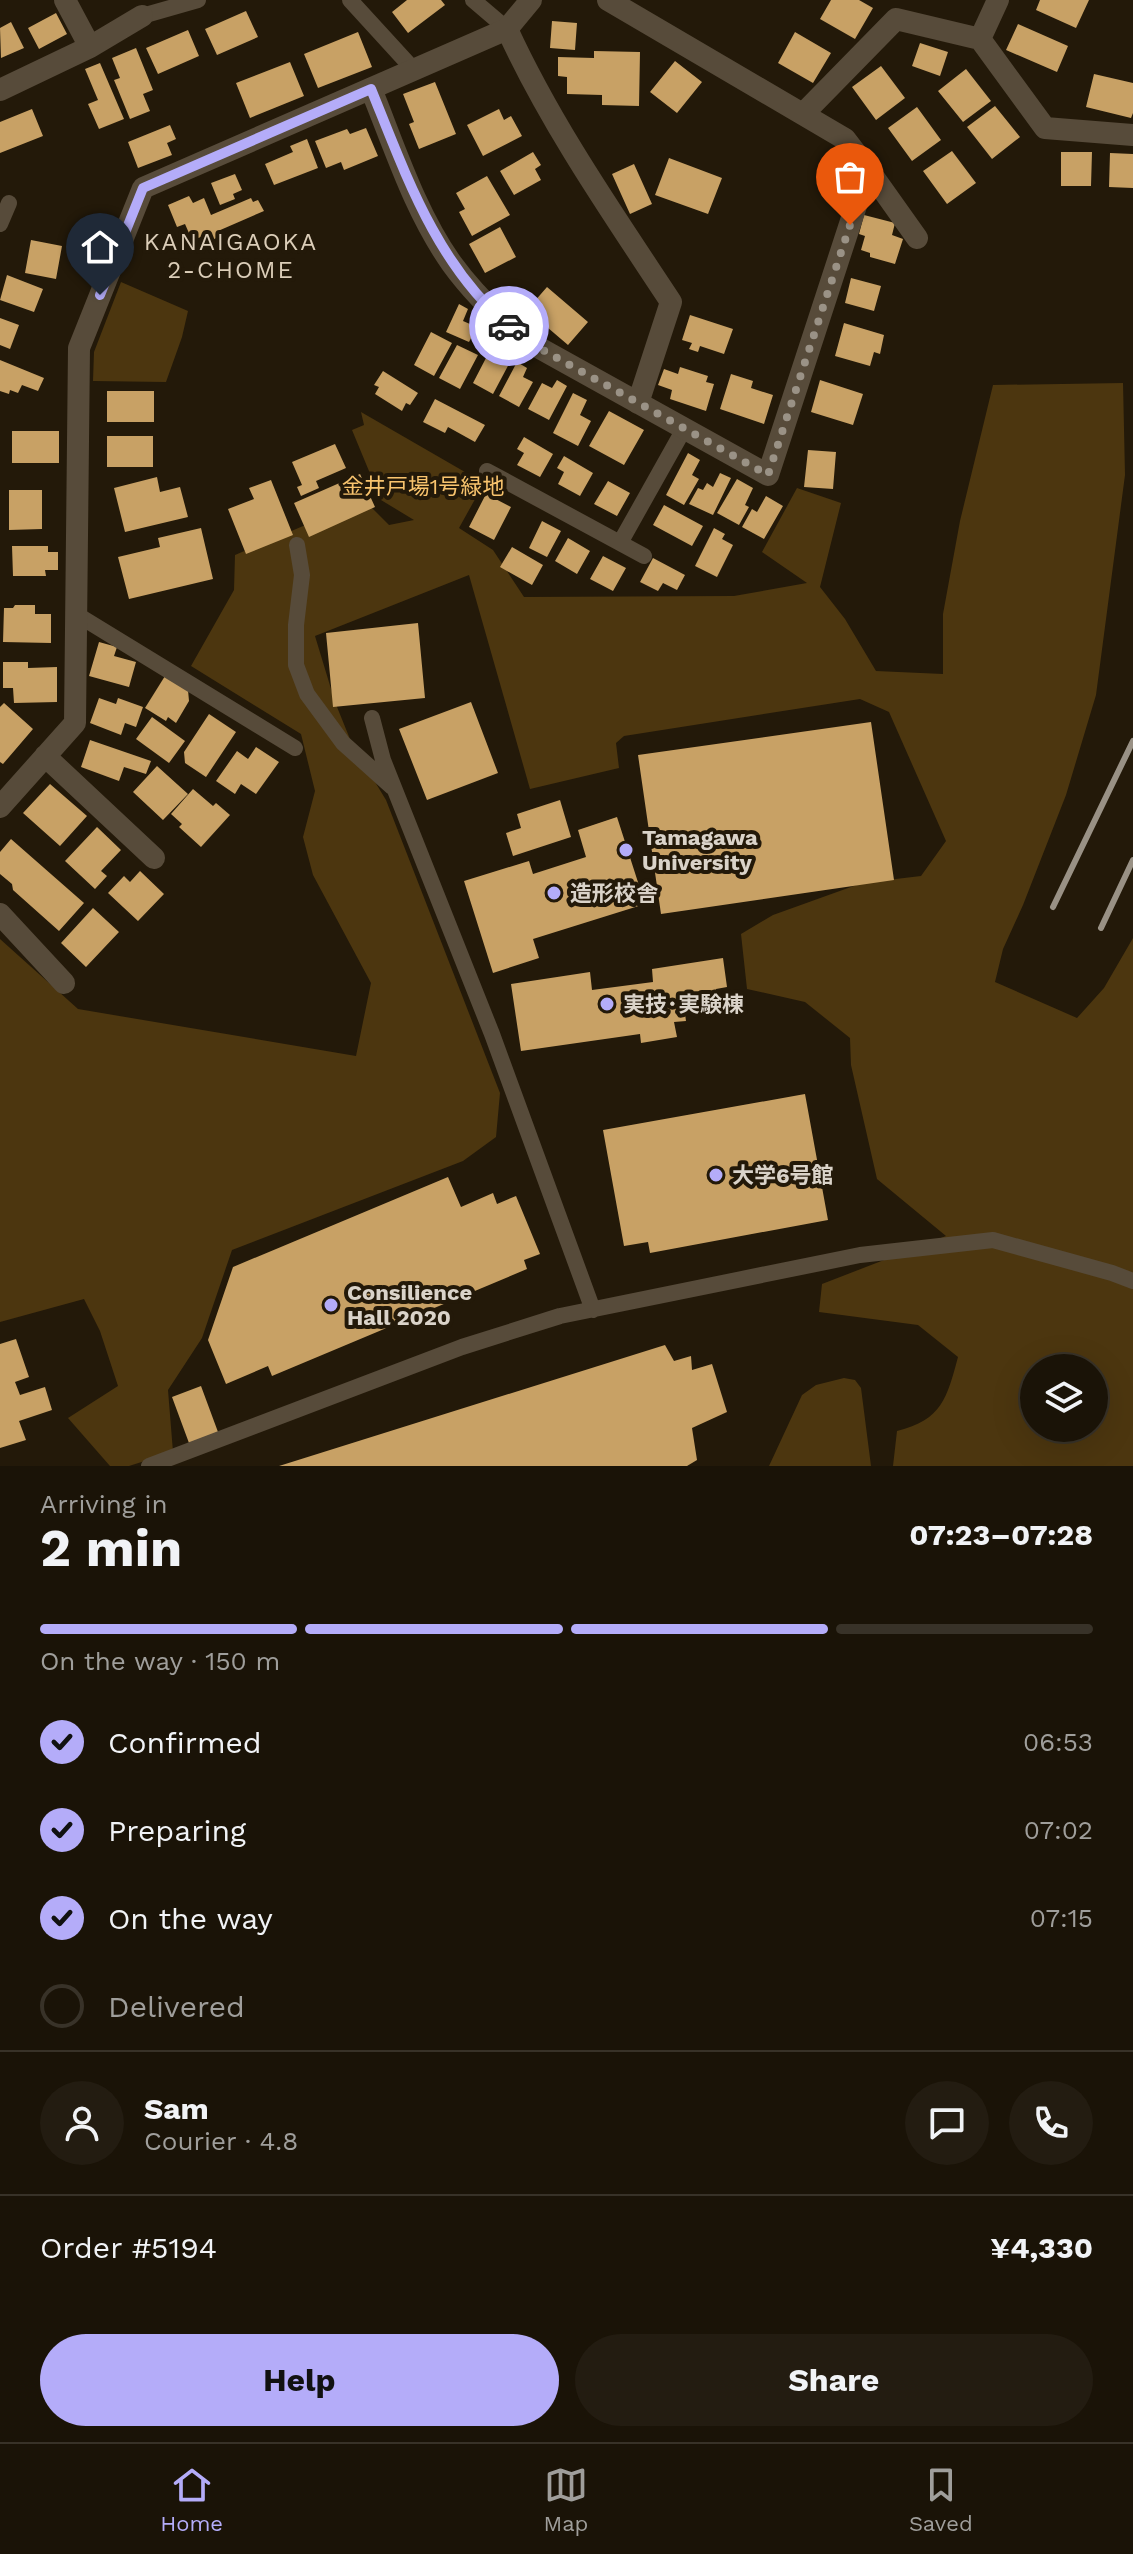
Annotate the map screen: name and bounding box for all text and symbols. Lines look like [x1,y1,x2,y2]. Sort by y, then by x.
pin [816,143,884,225]
icon: bag [828,155,872,199]
pin [66,213,134,295]
icon: home [78,225,122,269]
district label: KANAIGAOKA 2-CHOME [144,228,318,284]
courier [469,286,549,366]
icon: car [487,304,531,348]
park label: 金井戸場1号緑地 [342,474,504,499]
place label: Tamagawa University [642,825,758,875]
marker: Tamagawa University [617,841,635,859]
place label: 造形校舎 [570,881,658,906]
marker: 造形校舎 [545,884,563,902]
place label: 実技･実験棟 [623,992,744,1017]
marker: 実技･実験棟 [598,995,616,1013]
place label: 大学6号館 [732,1163,834,1188]
marker: 大学6号館 [707,1166,725,1184]
place label: Consilience Hall 2020 [347,1280,472,1330]
marker: Consilience Hall 2020 [322,1296,340,1314]
map controls [1020,1354,1108,1442]
button: layers [1020,1354,1108,1442]
text: Arriving in [40,1489,168,1519]
text: 07:23–07:28 [909,1517,1093,1552]
text: 2 min [40,1518,182,1579]
text: On the way · 150 m [40,1646,280,1676]
icon: check [40,1720,84,1764]
text: Confirmed [108,1725,262,1760]
text: 06:53 [1023,1727,1093,1757]
icon: check [40,1808,84,1852]
text: Preparing [108,1813,246,1848]
text: 07:02 [1024,1815,1093,1845]
icon: check [40,1896,84,1940]
text: On the way [108,1901,273,1936]
text: 07:15 [1030,1903,1093,1933]
text: Delivered [108,1989,245,2024]
button: person [40,2081,124,2165]
button: chat [905,2081,989,2165]
button: phone [1009,2081,1093,2165]
text: Sam [144,2091,209,2126]
text: Courier · 4.8 [144,2126,298,2156]
text: Order #5194 [40,2230,217,2265]
text: ¥4,330 [990,2230,1093,2265]
button: Help [40,2334,559,2426]
button: Share [575,2334,1093,2426]
tab: Home [160,2463,223,2536]
tab: Map [544,2463,588,2536]
tab: Saved [909,2463,973,2536]

